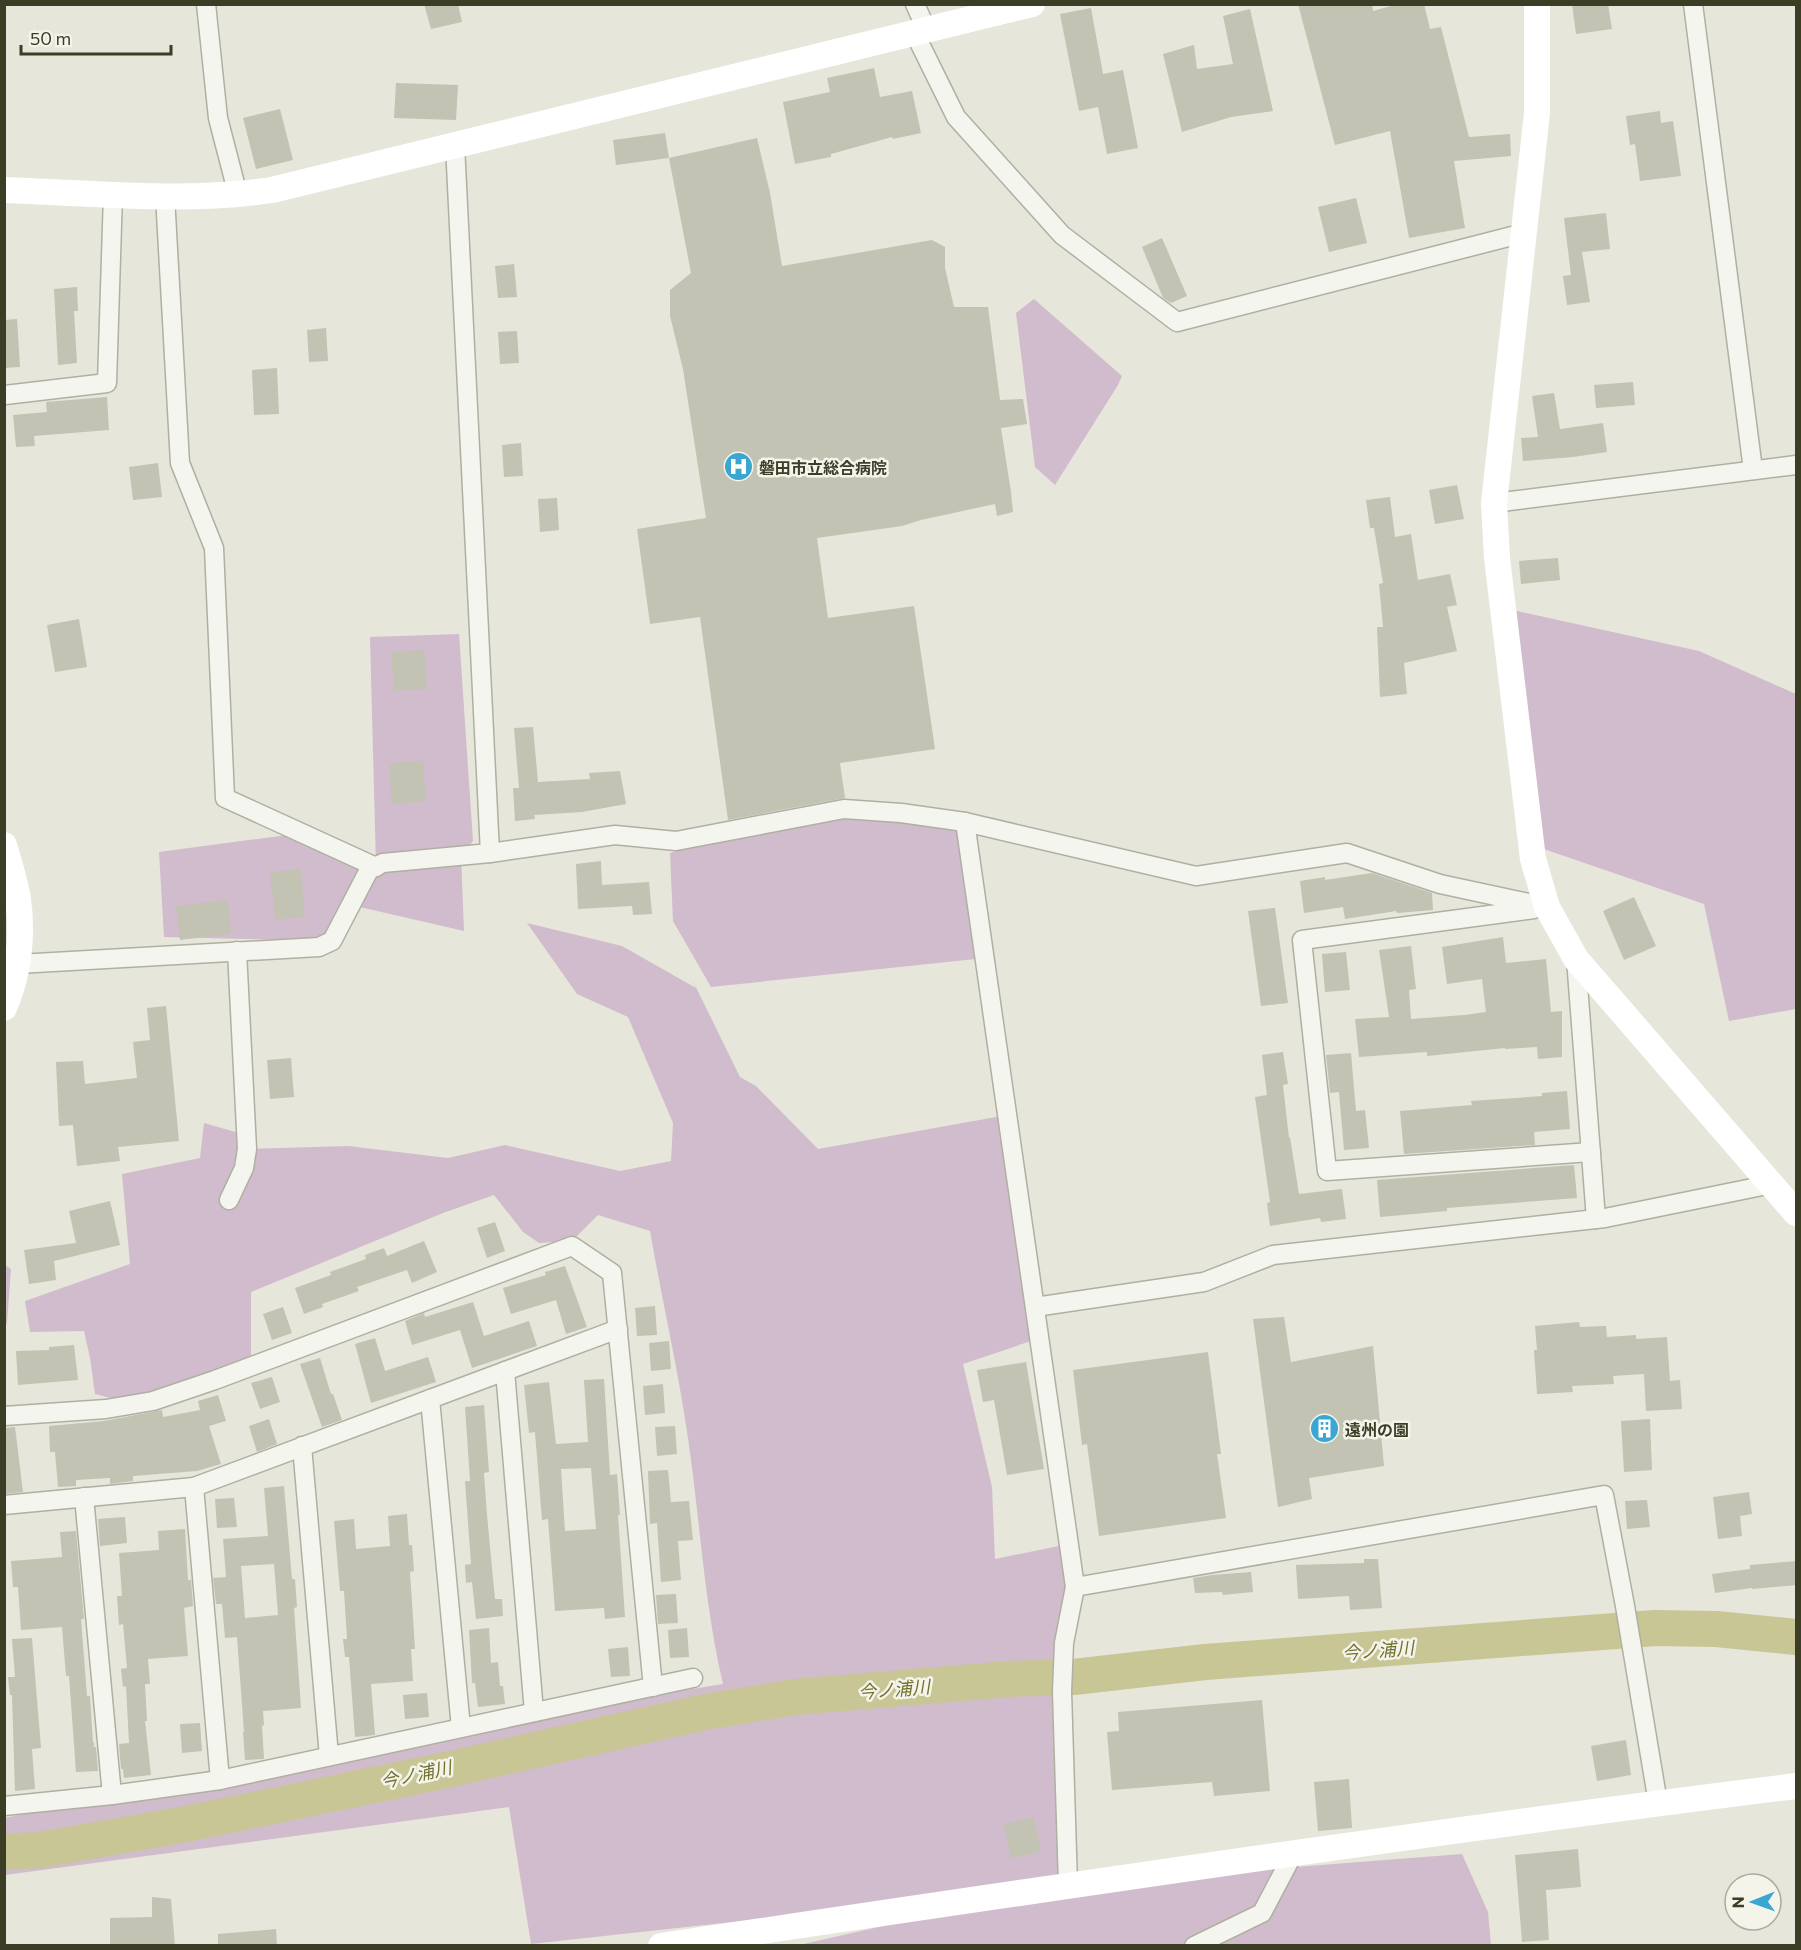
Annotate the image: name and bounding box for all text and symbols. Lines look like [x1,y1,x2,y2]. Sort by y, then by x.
scale bar [21,18,171,56]
text: 50 m [30,27,71,49]
hospital icon: 磐田市立総合病院 [722,451,754,483]
place label: 磐田市立総合病院 [759,458,887,477]
building icon: 遠州の園 [1308,1413,1340,1445]
place label: 遠州の園 [1345,1420,1409,1439]
water label: 今ノ浦川 [1341,1636,1417,1664]
water label: 今ノ浦川 [857,1675,933,1703]
water label: 今ノ浦川 [378,1755,455,1792]
north arrow [1723,1872,1783,1932]
text: N [1728,1896,1747,1908]

